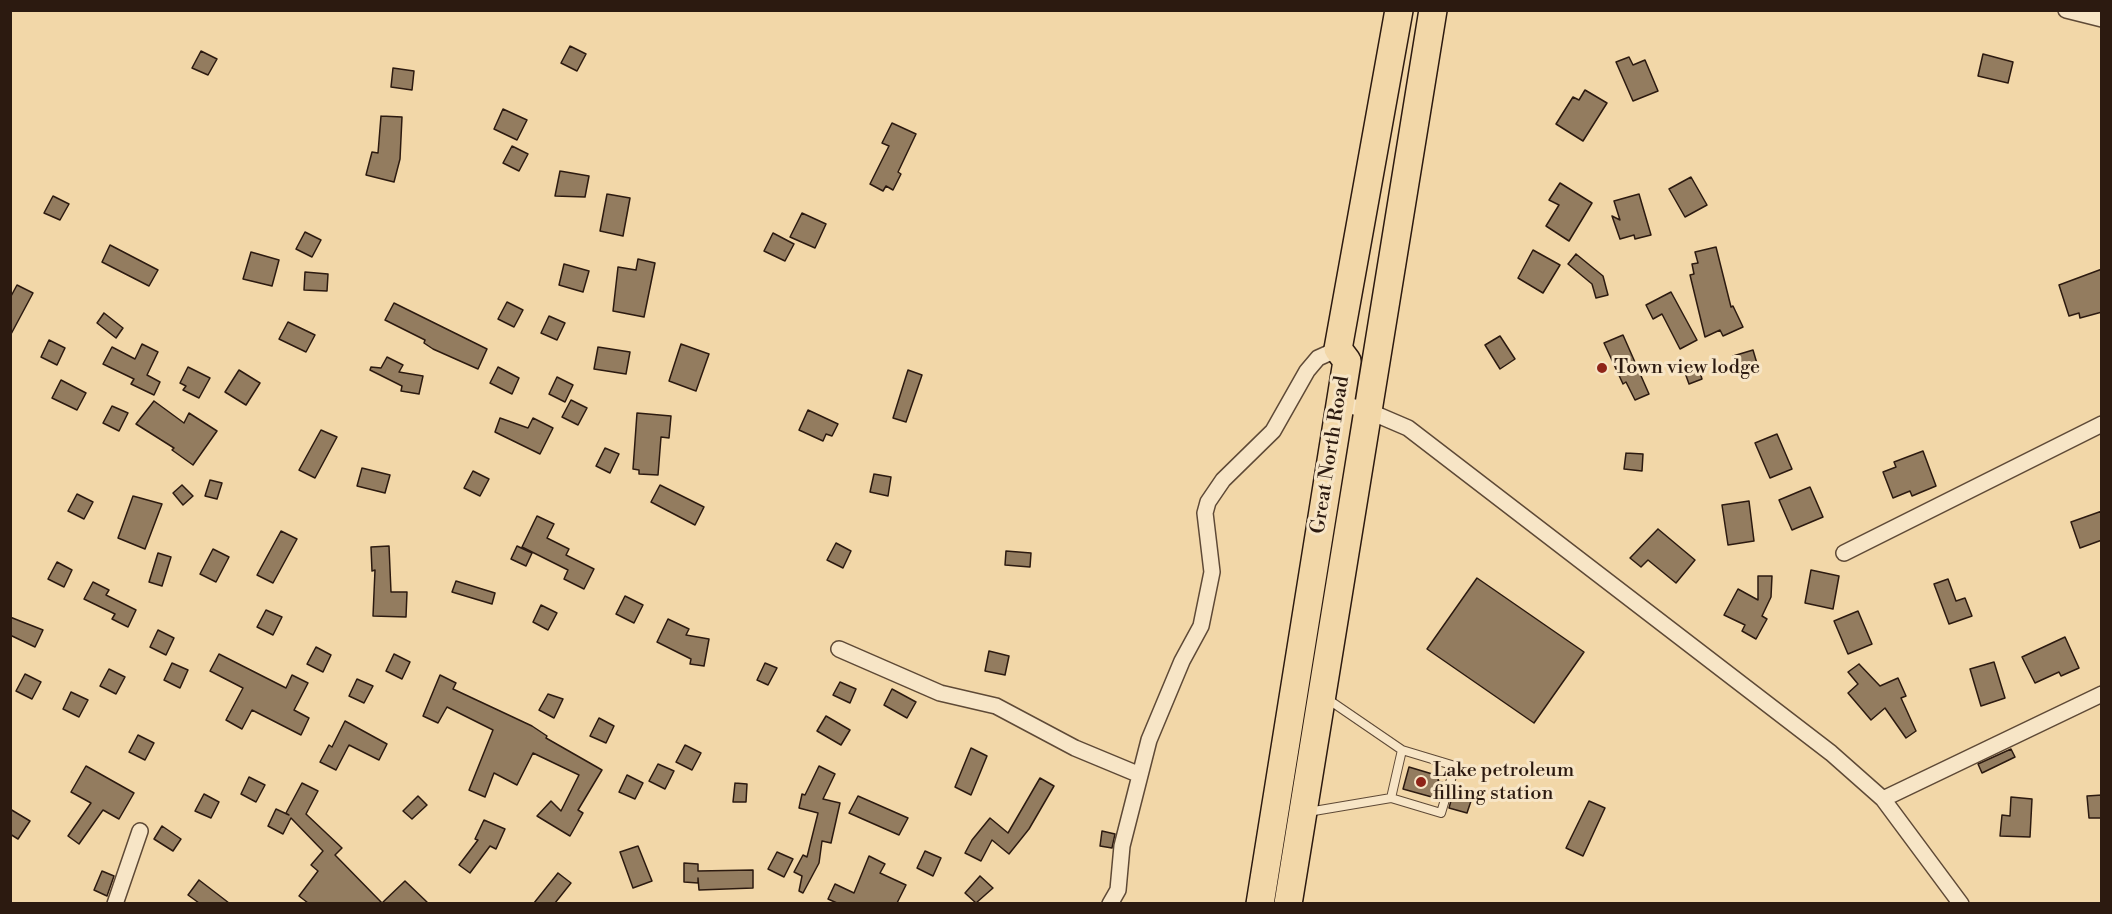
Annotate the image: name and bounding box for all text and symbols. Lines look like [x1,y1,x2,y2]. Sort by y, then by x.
place label: Town view lodge [1614,356,1760,380]
marker: Town view lodge [1595,361,1609,375]
street label: Great North Road [1307,374,1355,536]
place label: Lake petroleum filling station [1433,759,1574,806]
marker: Lake petroleum filling station [1414,775,1428,789]

